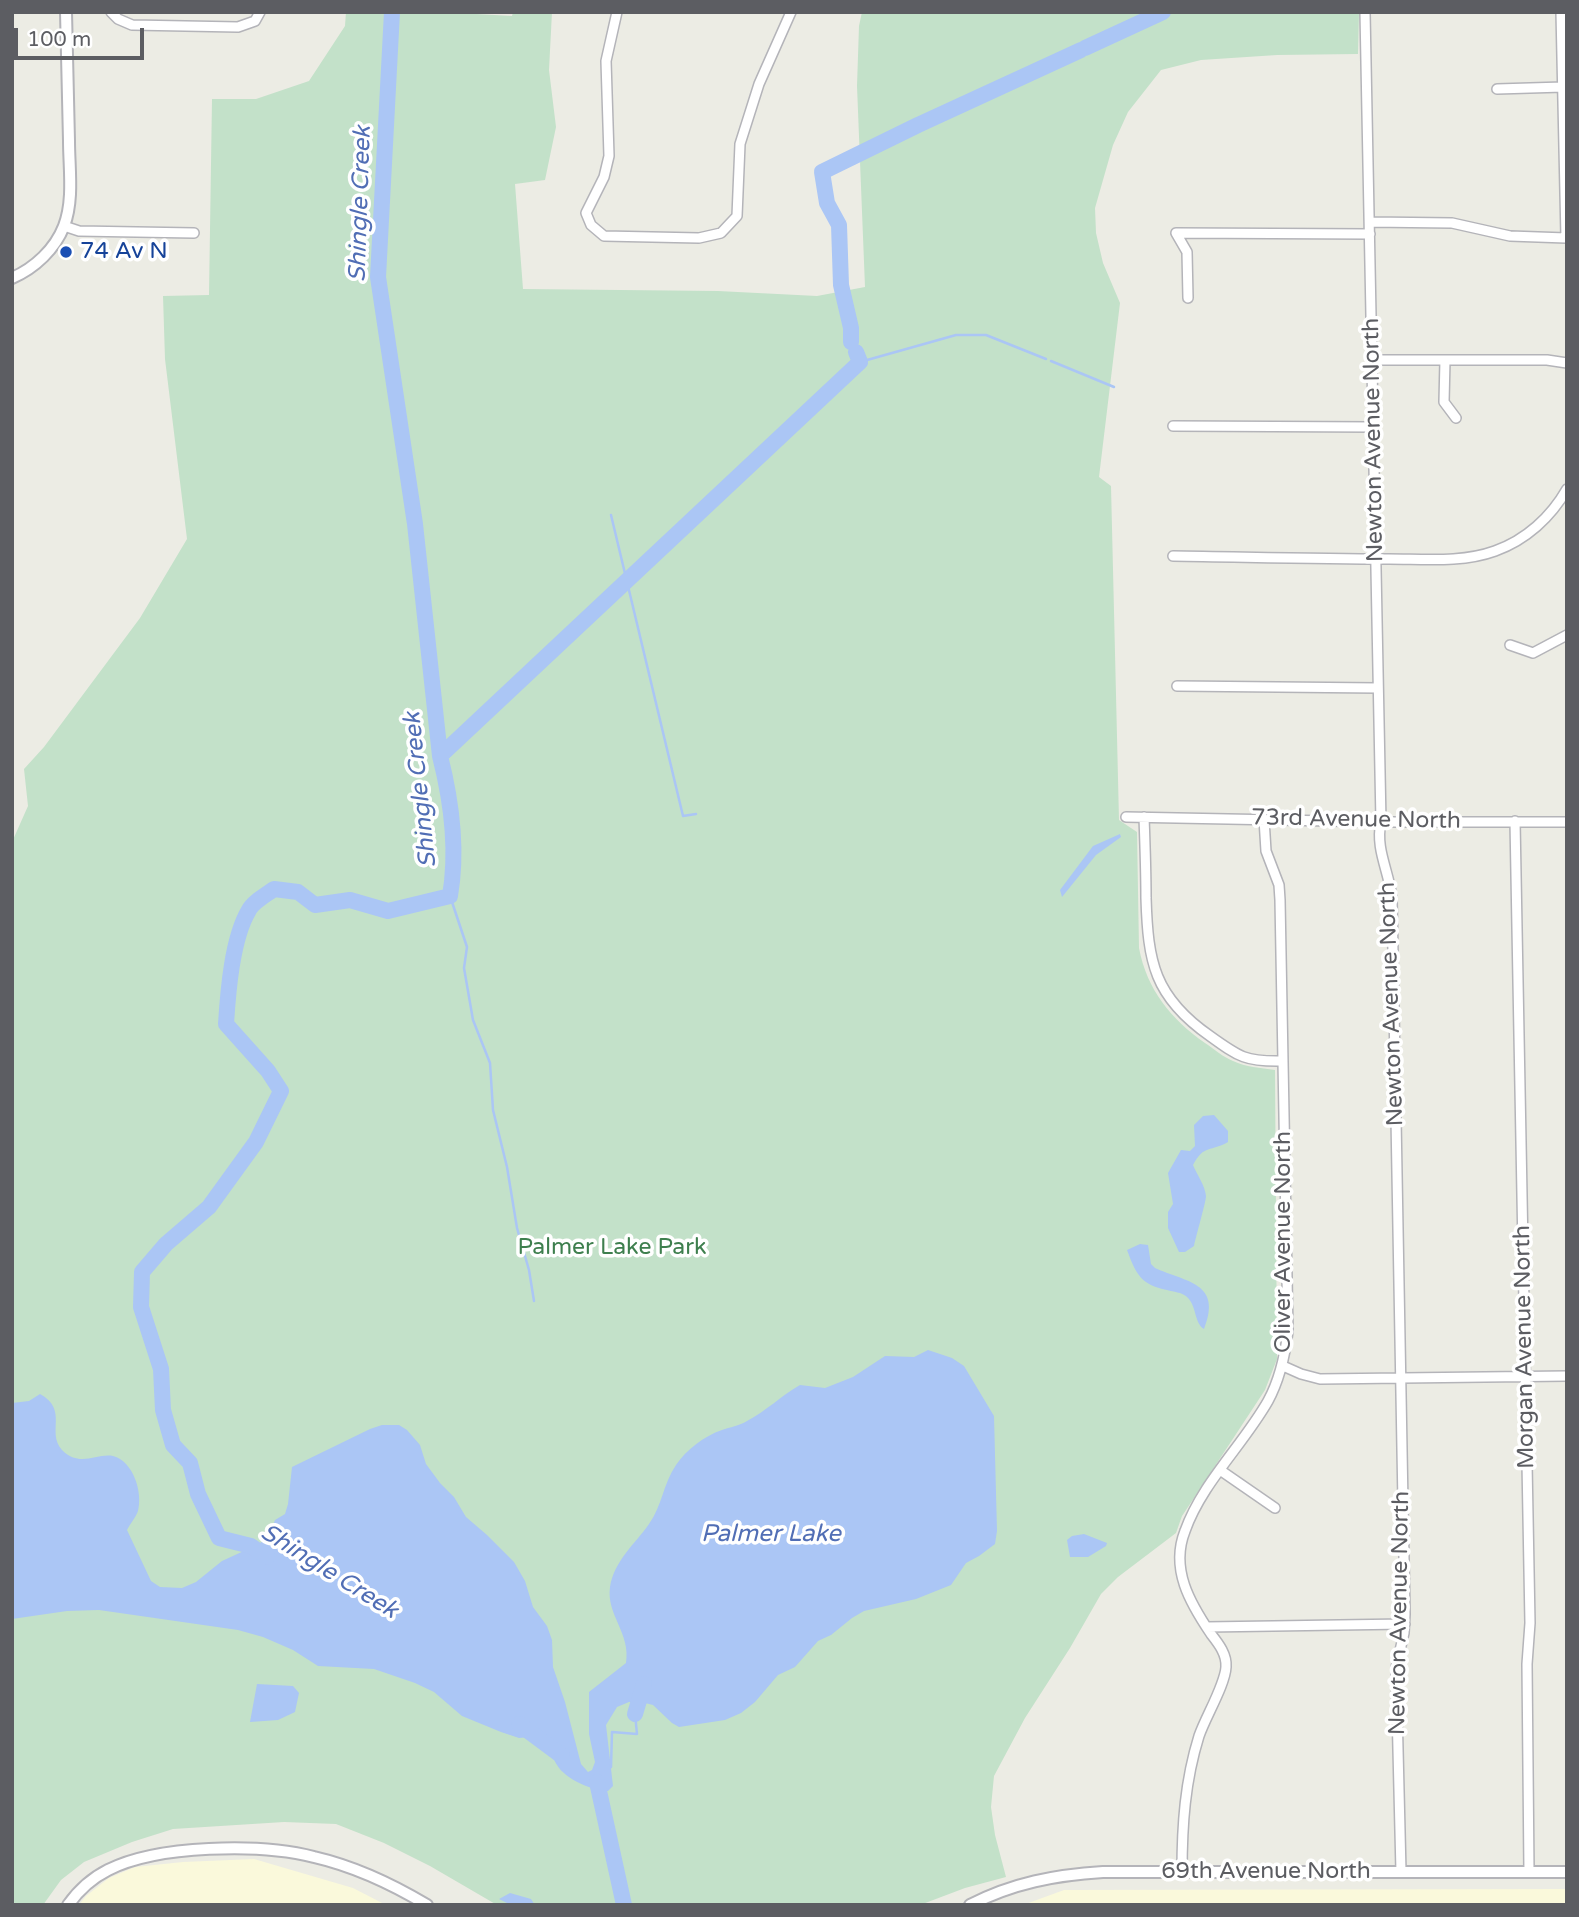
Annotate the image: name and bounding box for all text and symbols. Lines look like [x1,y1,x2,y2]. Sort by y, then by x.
scale bar [18,14,147,58]
text: 100 m [27,27,91,52]
water label: Shingle Creek [344,125,378,283]
place label: 74 Av N [80,238,168,266]
marker: 74 Av N [58,244,74,260]
street label: Newton Avenue North [1358,318,1390,562]
water label: Shingle Creek [399,711,443,869]
street label: 73rd Avenue North [1251,804,1461,836]
street label: Newton Avenue North [1374,881,1410,1127]
street label: Oliver Avenue North [1270,1131,1298,1353]
street label: Morgan Avenue North [1509,1225,1541,1469]
park label: Palmer Lake Park [517,1234,707,1262]
street label: Newton Avenue North [1384,1491,1416,1735]
water label: Shingle Creek [255,1518,403,1626]
water label: Palmer Lake [701,1521,841,1549]
street label: 69th Avenue North [1161,1858,1371,1886]

